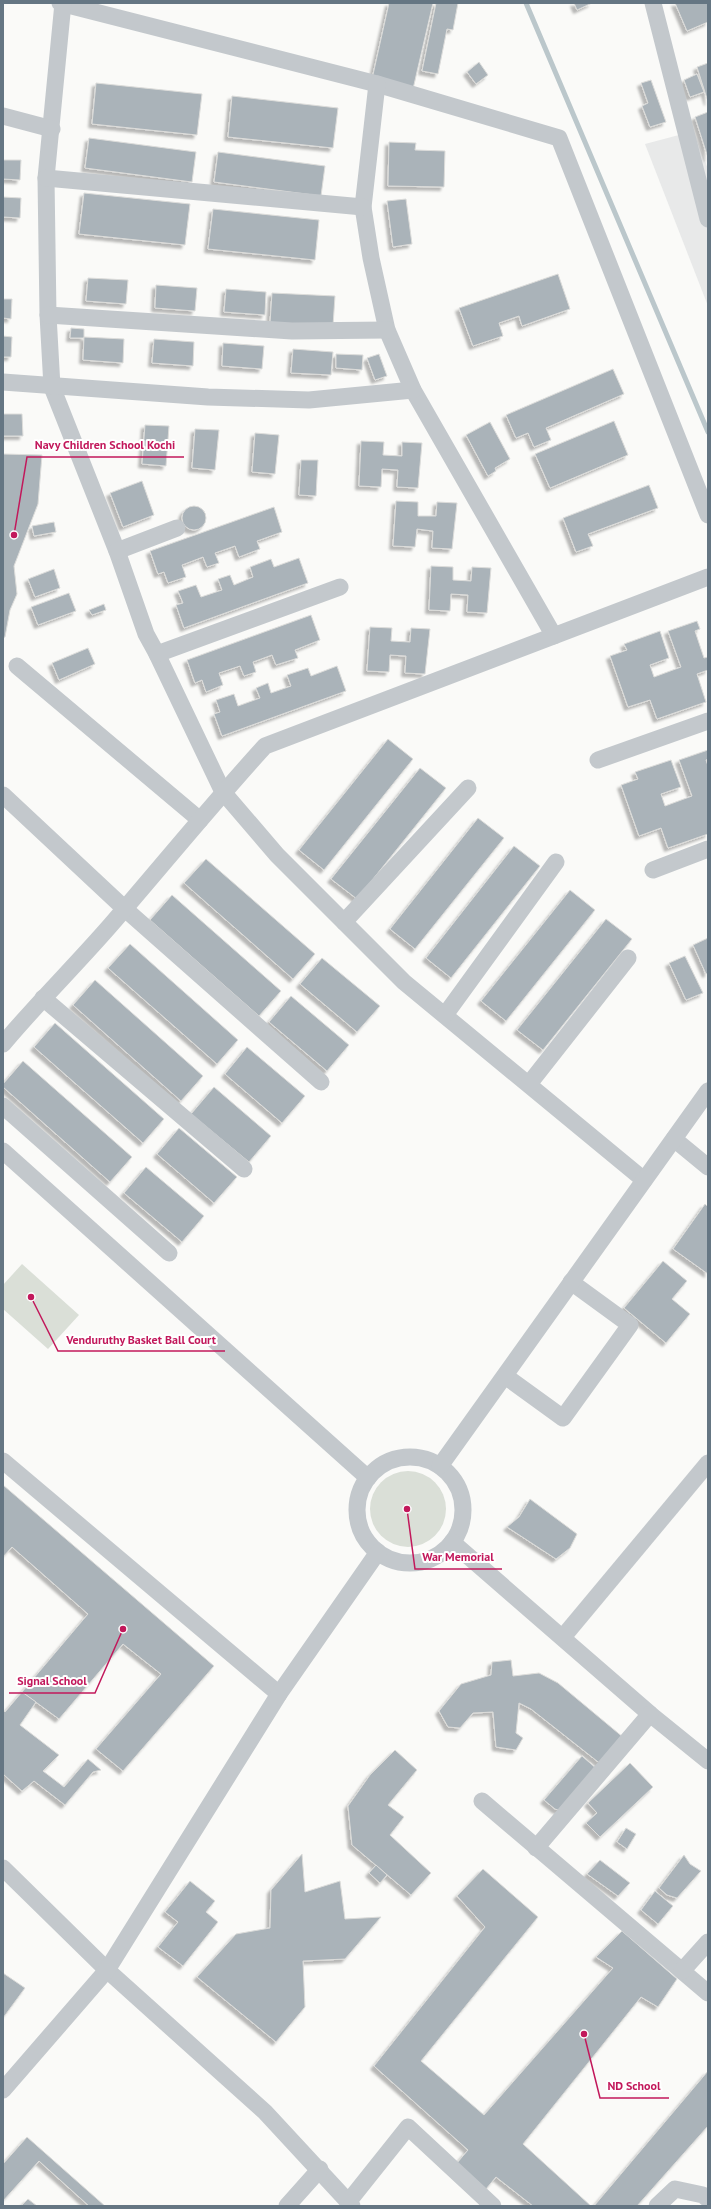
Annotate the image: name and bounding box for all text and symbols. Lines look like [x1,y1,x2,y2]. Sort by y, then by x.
callout: Navy Children School Kochi [27,433,184,457]
text: Navy Children School Kochi [35,437,175,452]
callout: Venduruthy Basket Ball Court [58,1327,225,1351]
text: Venduruthy Basket Ball Court [65,1332,217,1347]
callout: War Memorial [415,1545,502,1569]
text: War Memorial [422,1549,494,1564]
callout: Signal School [9,1669,95,1693]
text: Signal School [17,1673,87,1688]
callout: ND School [600,2074,669,2098]
text: ND School [607,2078,661,2093]

